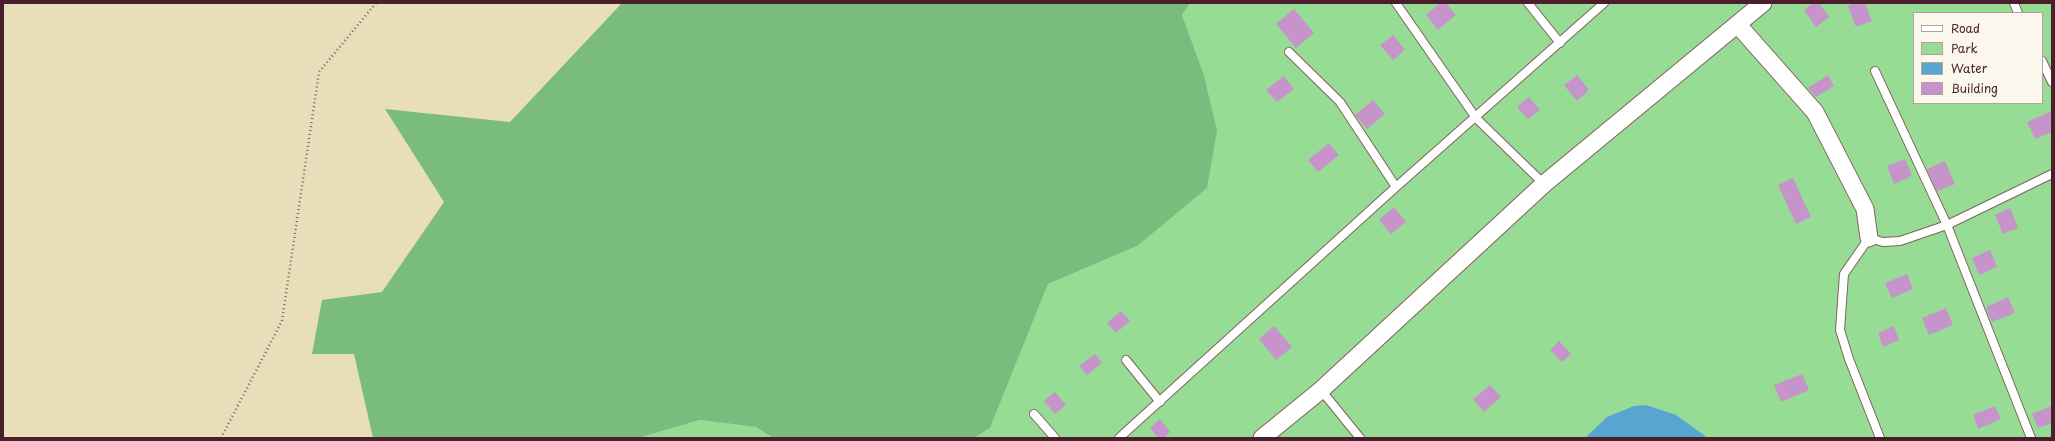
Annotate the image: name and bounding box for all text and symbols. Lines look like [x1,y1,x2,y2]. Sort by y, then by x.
legend [1913,12,2043,104]
text: Road [1951,19,1980,37]
text: Park [1951,39,1978,57]
text: Water [1951,59,1987,77]
text: Building [1951,79,1998,97]

